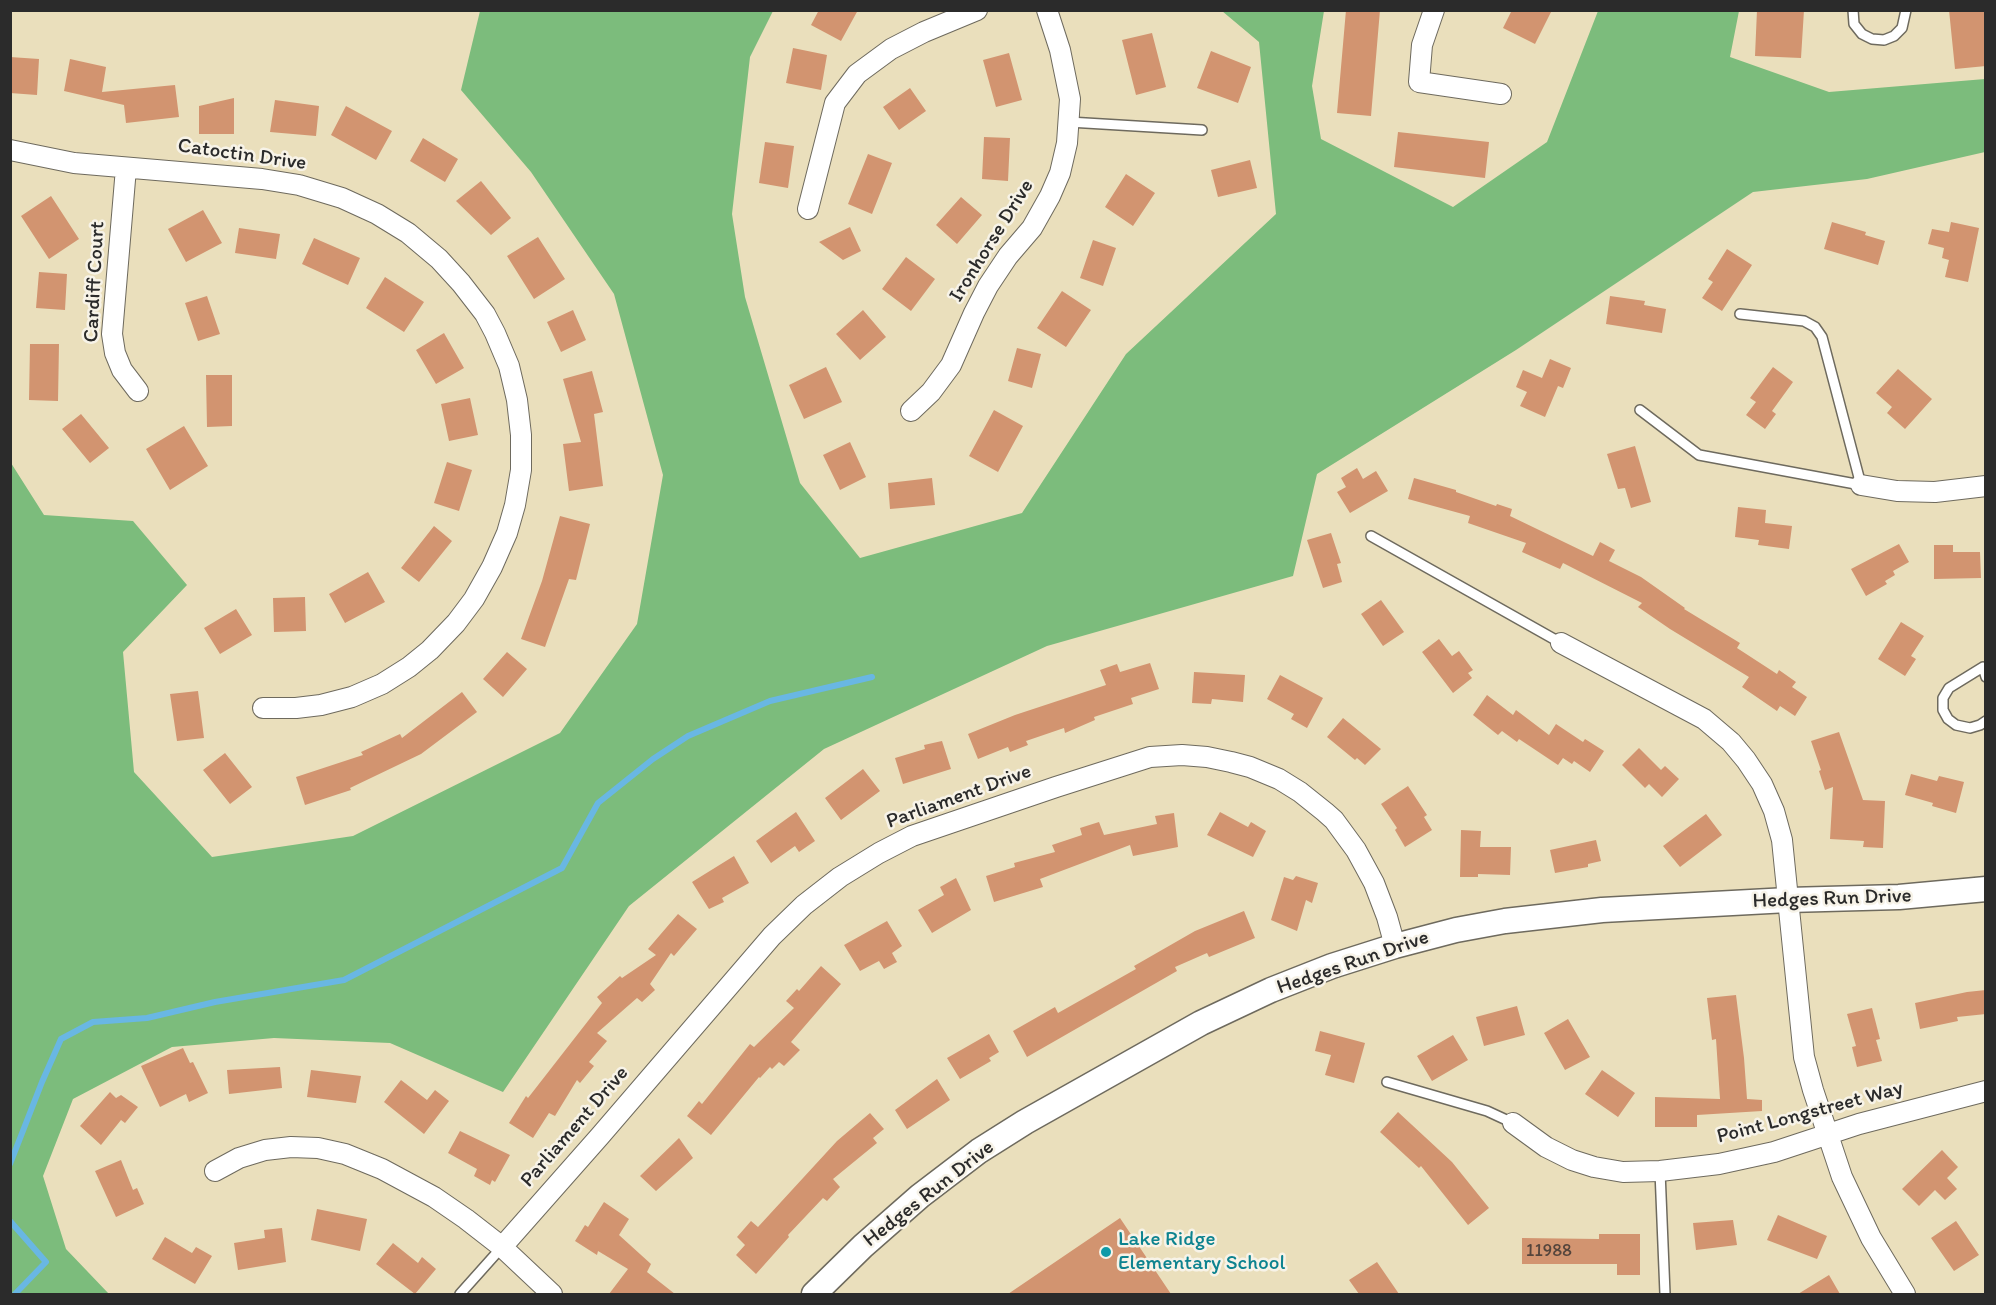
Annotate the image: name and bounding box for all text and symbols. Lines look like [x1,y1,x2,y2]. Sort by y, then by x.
street label: Catoctin Drive [176,134,308,176]
street label: Ironhorse Drive [944,175,1040,307]
street label: Cardiff Court [79,221,111,343]
street label: Parliament Drive [883,759,1035,835]
street label: Hedges Run Drive [1752,884,1912,914]
street label: Hedges Run Drive [1274,925,1432,1001]
street label: Parliament Drive [516,1061,634,1193]
street label: Point Longstreet Way [1714,1076,1906,1150]
street label: Hedges Run Drive [859,1135,999,1253]
place label: Lake Ridge Elementary School [1118,1227,1285,1277]
house number: 11988 [1526,1240,1572,1262]
marker: Lake Ridge Elementary School [1099,1245,1113,1259]

